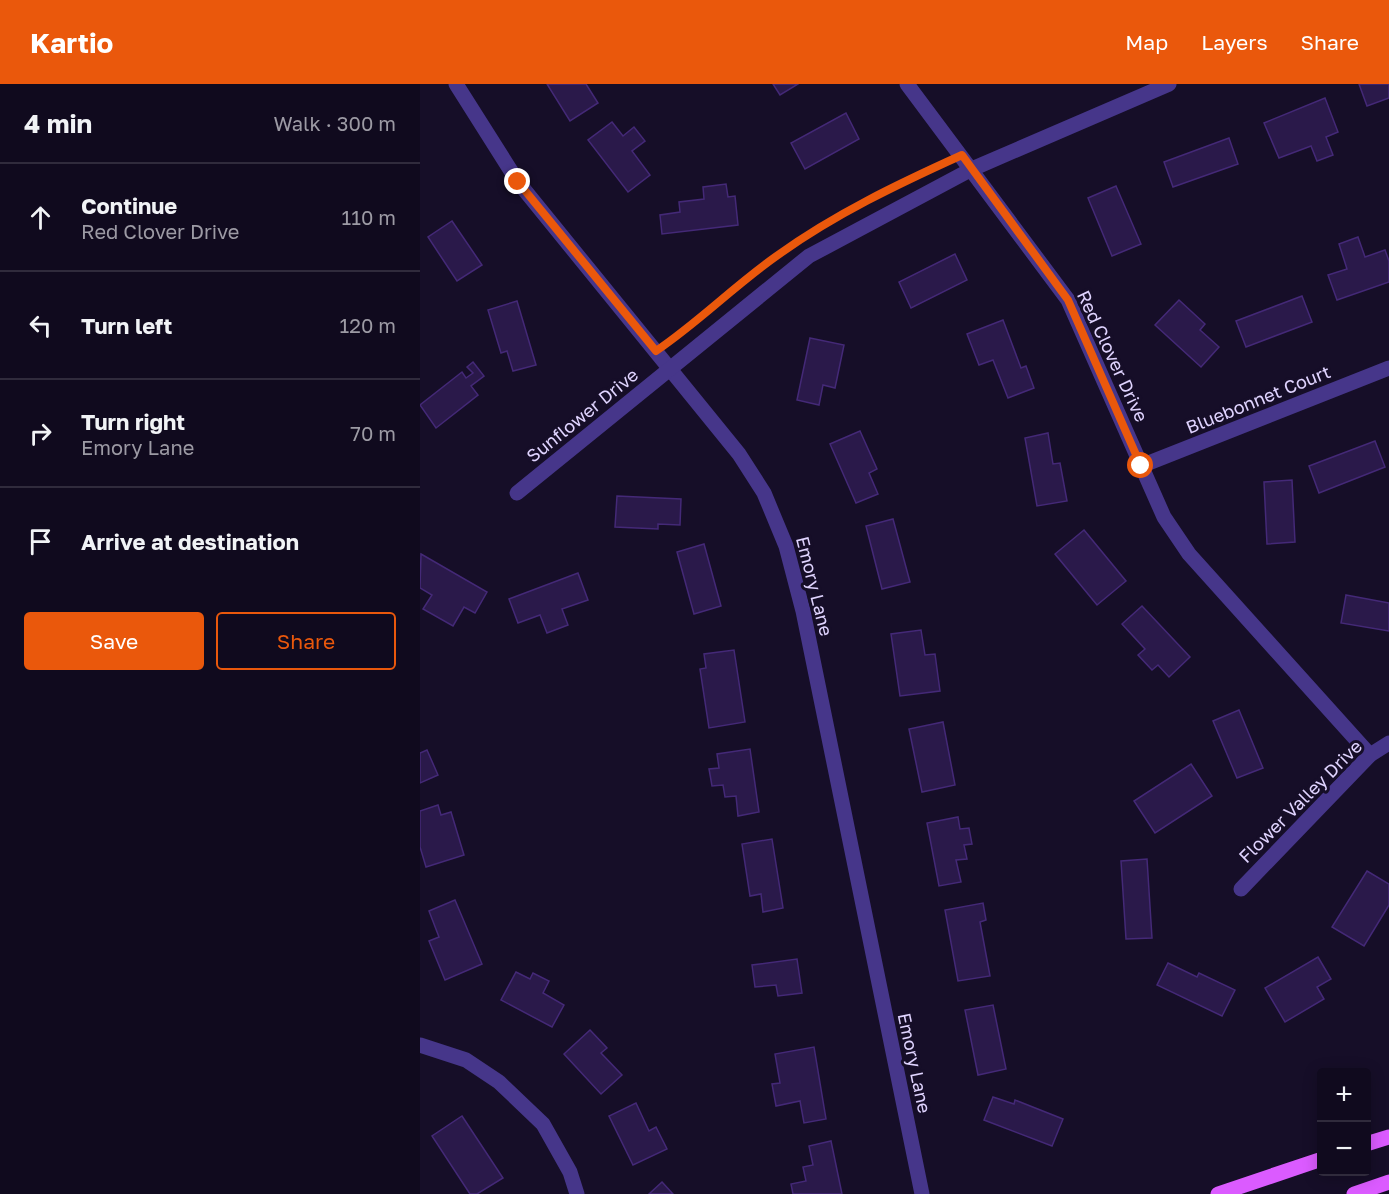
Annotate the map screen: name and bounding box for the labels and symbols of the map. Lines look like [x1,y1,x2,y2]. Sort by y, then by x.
route end [504,168,530,194]
street label: Red Clover Drive [1073,287,1153,425]
street label: Bluebonnet Court [1183,360,1333,438]
street label: Sunflower Drive [522,363,642,467]
route start [1127,452,1153,478]
street label: Emory Lane [792,534,838,638]
street label: Flower Valley Drive [1234,735,1366,867]
street label: Emory Lane [894,1011,936,1115]

